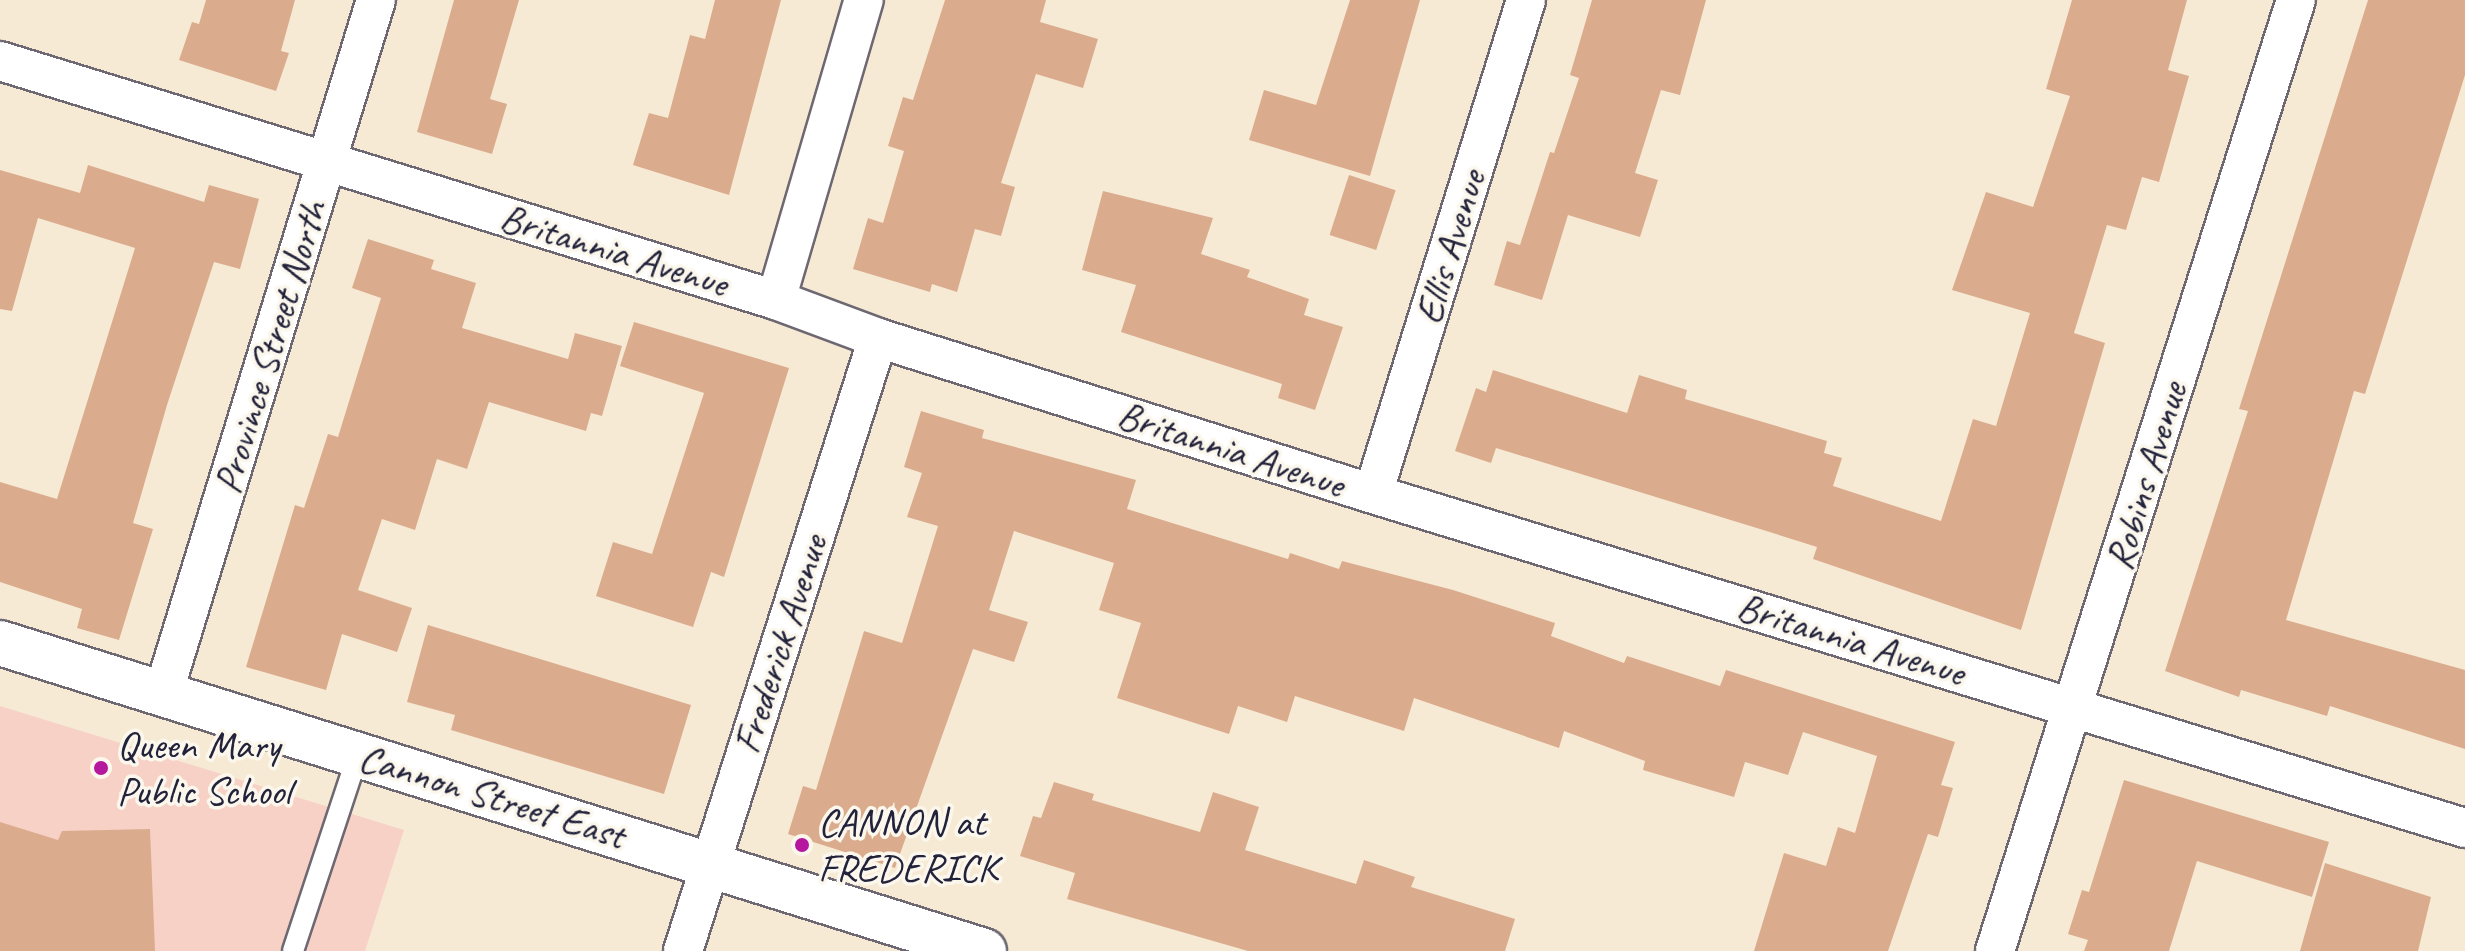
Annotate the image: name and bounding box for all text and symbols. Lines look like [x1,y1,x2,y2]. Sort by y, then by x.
street label: Ellis Avenue [1404,165,1496,329]
street label: Britannia Avenue [495,193,733,307]
street label: Province Street North [203,195,337,499]
street label: Robins Avenue [2095,377,2197,575]
street label: Britannia Avenue [1112,390,1350,508]
street label: Frederick Avenue [722,529,838,759]
street label: Britannia Avenue [1732,582,1970,696]
place label: Queen Mary Public School [117,721,291,815]
street label: Cannon Street East [353,733,631,859]
marker: Queen Mary Public School [92,759,110,777]
place label: CANNON at FREDERICK [818,798,998,892]
marker: CANNON at FREDERICK [793,836,811,854]

